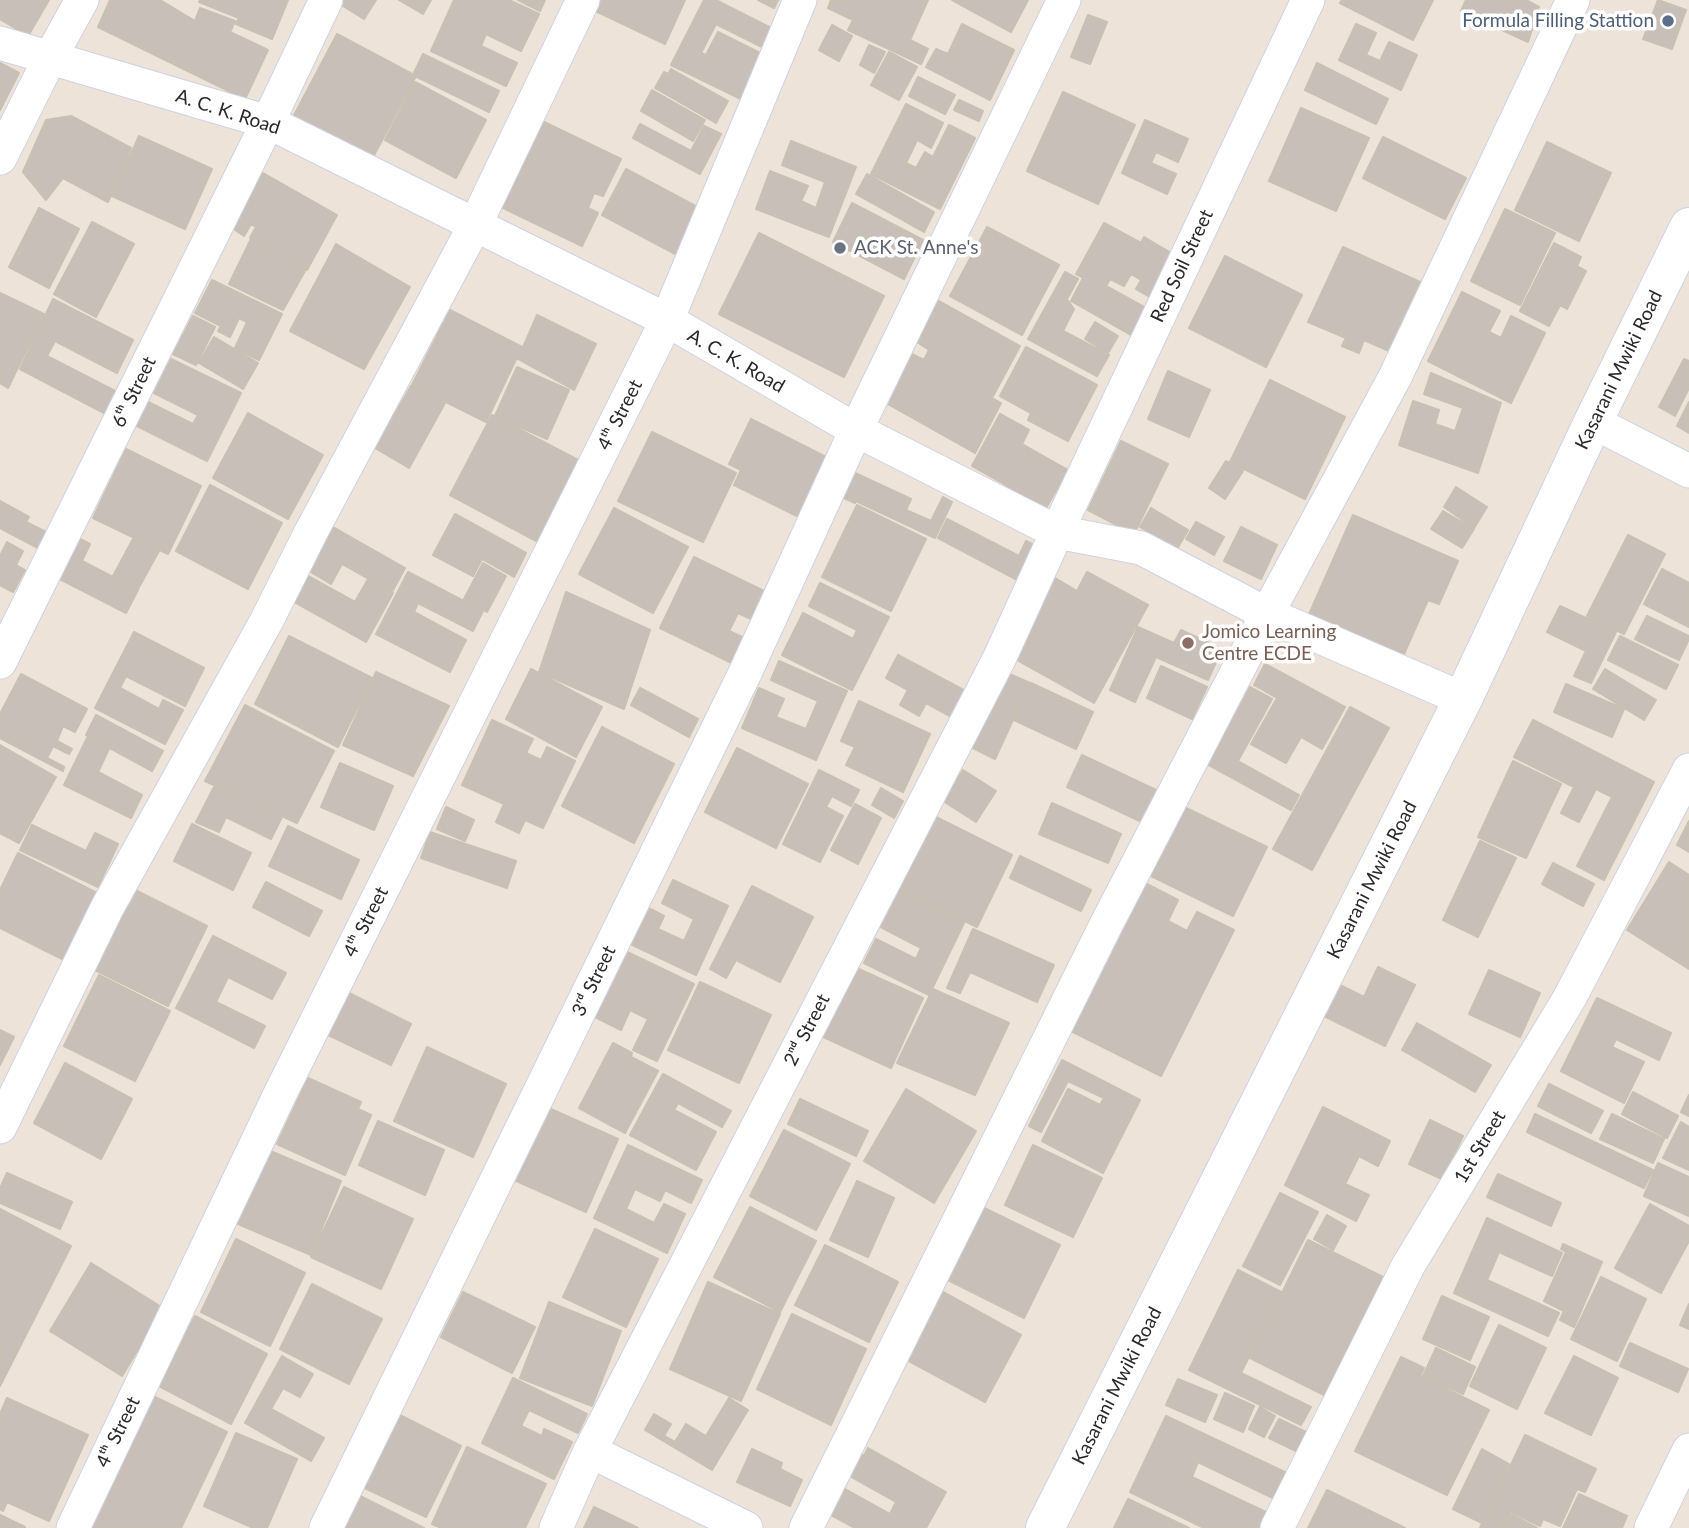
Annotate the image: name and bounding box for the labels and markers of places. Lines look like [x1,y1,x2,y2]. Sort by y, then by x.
place label: Formula Filling Stattion [1462,10,1654,32]
marker: Formula Filling Stattion [1660,13,1676,29]
place label: ACK St. Anne's [854,237,978,259]
marker: ACK St. Anne's [832,240,848,256]
place label: Jomico Learning Centre ECDE [1202,621,1336,665]
marker: Jomico Learning Centre ECDE [1180,635,1196,651]

